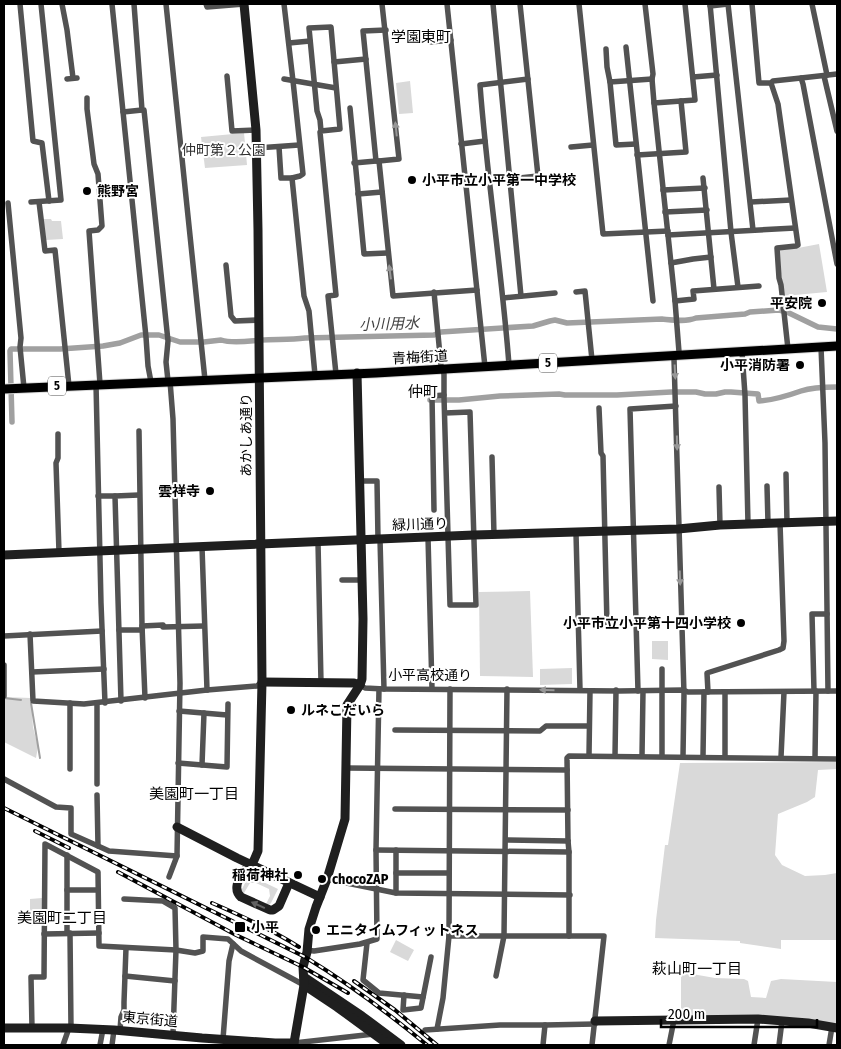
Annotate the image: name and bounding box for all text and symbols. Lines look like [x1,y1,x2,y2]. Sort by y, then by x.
district label: 学園東町 [391,28,451,46]
one-way arrow [392,120,400,136]
park label: 仲町第２公園 [182,142,266,159]
place label: 小平市立小平第一中学校 [422,172,576,189]
marker: 小平市立小平第一中学校 [406,174,418,186]
place label: 熊野宮 [97,183,139,200]
marker: 熊野宮 [81,185,93,197]
one-way arrow [386,264,394,280]
place label: 平安院 [770,295,812,312]
marker: 平安院 [816,297,828,309]
water label: 小川用水 [359,314,421,334]
street label: 青梅街道 [392,348,448,367]
road number: 5 [539,353,557,372]
place label: 小平消防署 [720,357,790,374]
marker: 小平消防署 [794,359,806,371]
one-way arrow [671,365,679,381]
road number: 5 [48,376,66,396]
district label: 仲町 [408,383,438,401]
street label: あかしあ通り [238,393,255,477]
one-way arrow [673,435,681,451]
place label: 雲祥寺 [158,483,200,500]
marker: 雲祥寺 [204,485,216,497]
street label: 緑川通り [392,515,448,534]
one-way arrow [676,570,684,586]
place label: 小平市立小平第十四小学校 [563,615,731,632]
marker: 小平市立小平第十四小学校 [735,617,747,629]
street label: 小平高校通り [388,667,472,684]
one-way arrow [539,686,555,694]
place label: ルネこだいら [301,702,385,719]
marker: ルネこだいら [285,704,297,716]
district label: 美園町一丁目 [149,785,239,803]
place label: 稲荷神社 [232,867,288,884]
marker: 稲荷神社 [292,869,304,881]
place label: chocoZAP [332,871,389,888]
marker: chocoZAP [316,873,328,885]
one-way arrow [251,901,265,909]
district label: 美園町二丁目 [17,909,107,927]
place label: 小平 [251,919,279,936]
marker: 小平 [233,920,247,934]
place label: エニタイムフィットネス [326,922,479,939]
marker: エニタイムフィットネス [310,924,322,936]
district label: 萩山町一丁目 [652,960,742,978]
scale bar [661,996,817,1028]
text: 200 m [668,1005,705,1023]
street label: 東京街道 [121,1009,179,1030]

